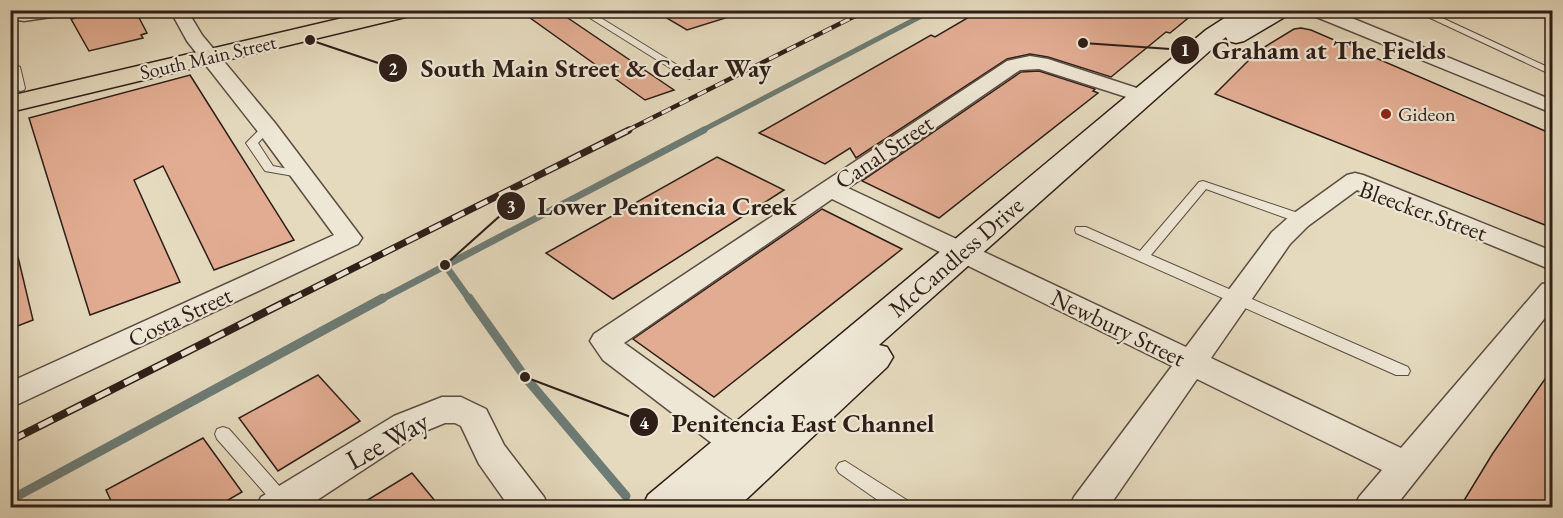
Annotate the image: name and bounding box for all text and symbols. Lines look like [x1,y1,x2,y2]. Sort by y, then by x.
callout: Graham at The Fields [1170,28,1458,72]
street label: South Main Street [137,29,279,85]
text: Graham at The Fields [1212,33,1446,67]
text: 1 [1180,38,1190,61]
callout: South Main Street & Cedar Way [378,46,783,90]
text: South Main Street & Cedar Way [421,51,772,85]
text: 2 [388,57,398,80]
place label: Gideon [1398,101,1456,127]
street label: Canal Street [829,107,939,196]
marker: Gideon [1379,107,1393,121]
street label: Bleecker Street [1355,173,1492,248]
callout: Lower Penitencia Creek [496,184,809,228]
text: Lower Penitencia Creek [537,189,798,223]
street label: McCandless Drive [882,189,1030,324]
text: 3 [506,195,516,218]
street label: Costa Street [123,279,237,354]
street label: Newbury Street [1046,282,1191,374]
callout: Penitencia East Channel [629,400,946,444]
street label: Lee Way [339,402,436,477]
text: Penitencia East Channel [672,406,935,440]
text: 4 [639,411,649,434]

